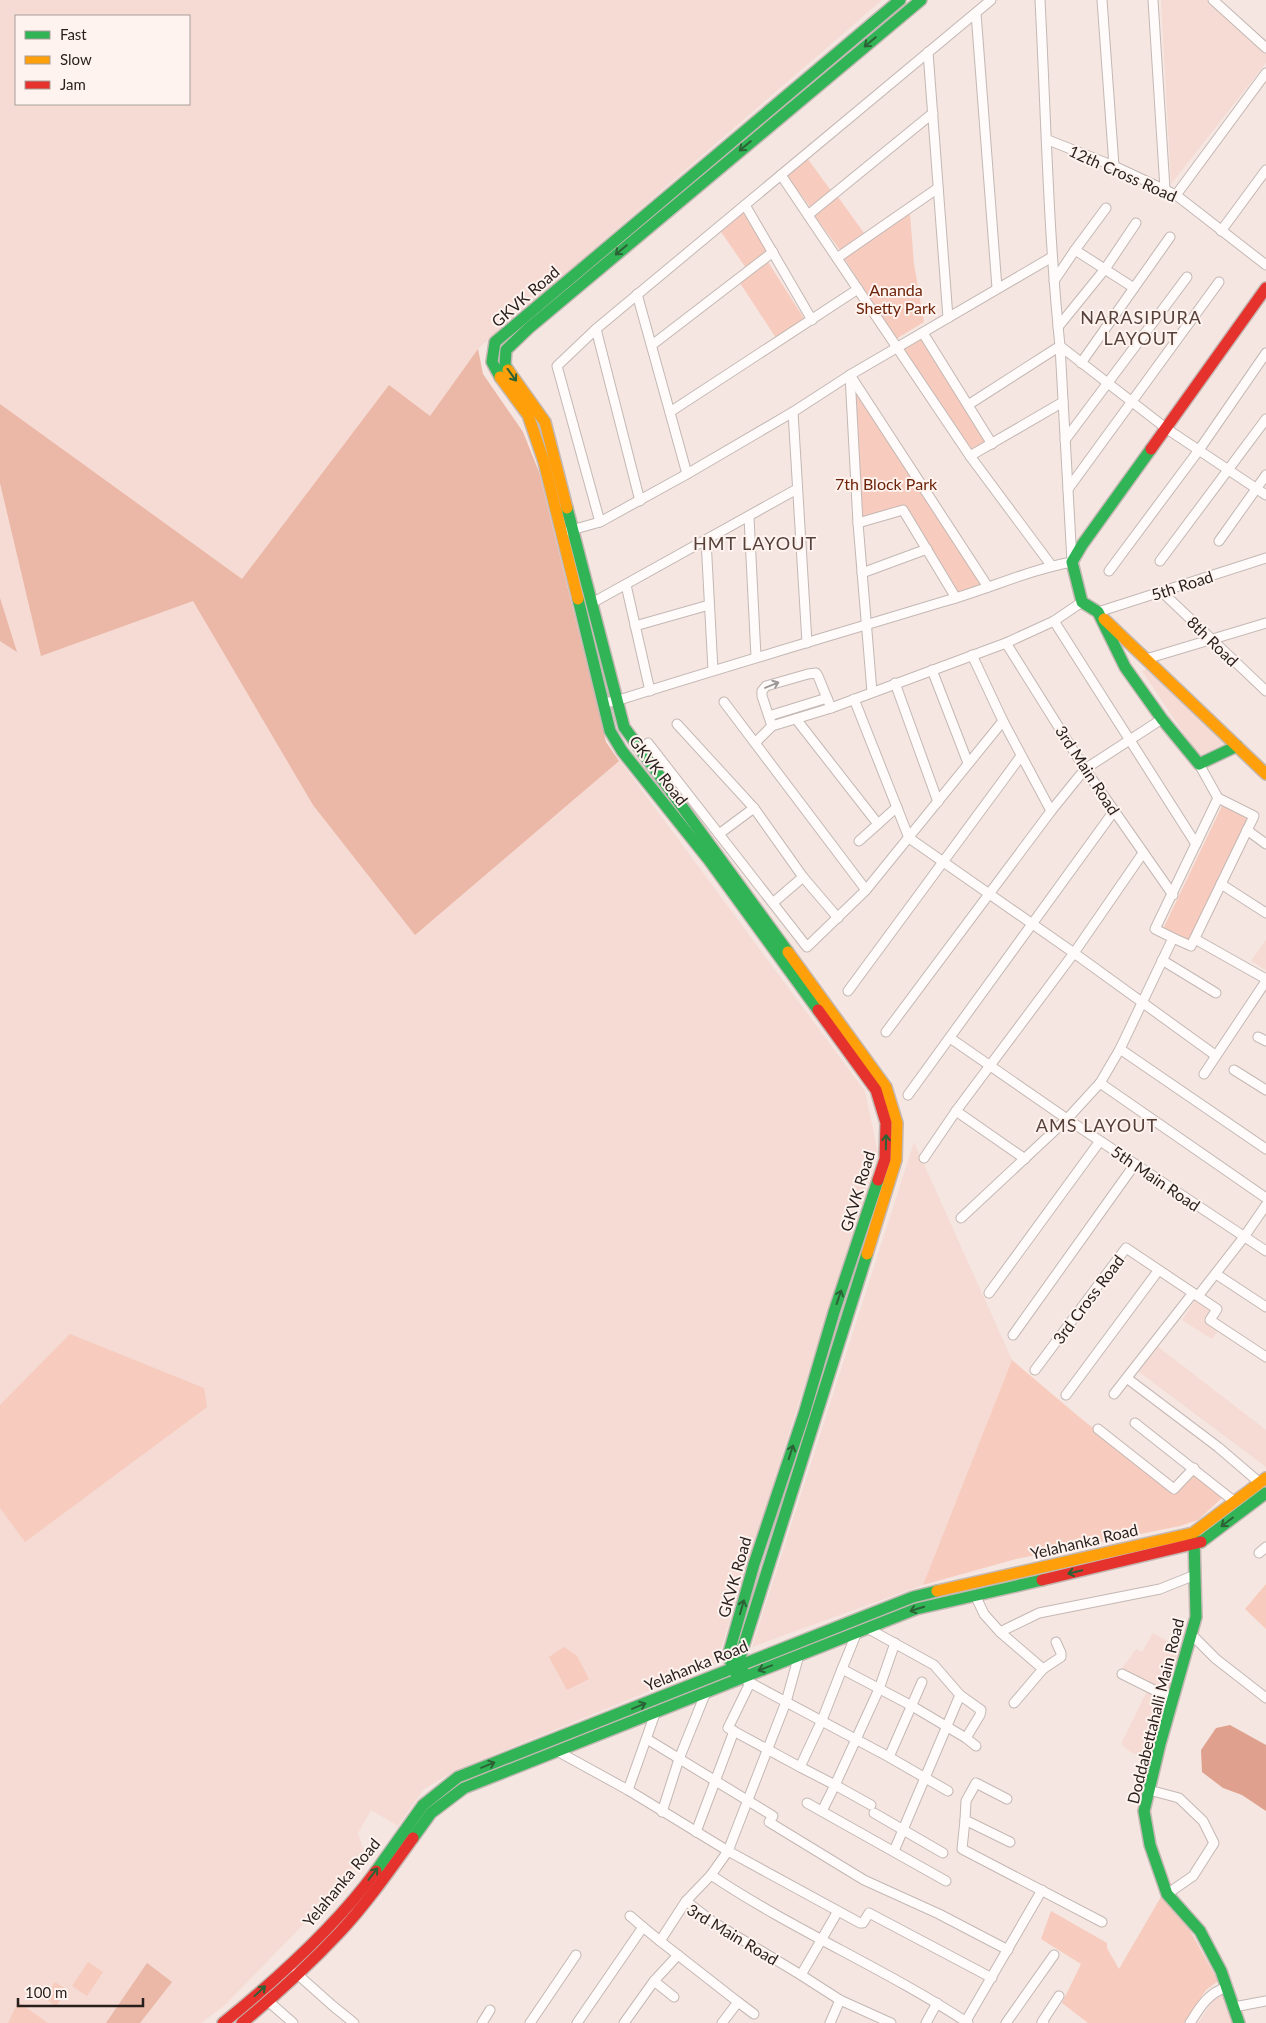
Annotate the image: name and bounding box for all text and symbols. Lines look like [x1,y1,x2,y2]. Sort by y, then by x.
legend [15,15,190,105]
text: Fast [60,25,87,43]
one-way arrow [864,37,877,48]
text: Slow [60,50,92,68]
text: Jam [60,75,86,93]
one-way arrow [739,140,752,152]
street label: 12th Cross Road [1066,141,1180,205]
one-way arrow [615,245,628,256]
street label: GKVK Road [487,262,563,330]
park label: Ananda Shetty Park [856,280,937,317]
district label: NARASIPURA LAYOUT [1080,306,1202,349]
one-way arrow [507,368,517,382]
park label: 7th Block Park [835,474,938,493]
district label: HMT LAYOUT [693,532,817,554]
street label: 5th Road [1149,566,1215,604]
street label: 8th Road [1184,612,1242,670]
one-way arrow [764,680,779,689]
street label: 3rd Main Road [1052,722,1124,818]
street label: GKVK Road [626,731,692,809]
district label: AMS LAYOUT [1036,1114,1158,1136]
one-way arrow [882,1134,891,1150]
street label: 5th Main Road [1108,1141,1204,1215]
street label: GKVK Road [836,1148,878,1234]
street label: 3rd Cross Road [1048,1251,1128,1347]
one-way arrow [835,1289,845,1305]
one-way arrow [787,1445,796,1460]
one-way arrow [1221,1517,1234,1528]
street label: Yelahanka Road [1028,1519,1140,1563]
street label: GKVK Road [713,1534,755,1620]
one-way arrow [1067,1568,1083,1577]
one-way arrow [738,1599,747,1615]
one-way arrow [909,1605,925,1615]
street label: Doddabettahalli Main Road [1123,1616,1187,1806]
street label: Yelahanka Road [641,1636,751,1694]
one-way arrow [758,1664,773,1673]
one-way arrow [631,1701,646,1710]
one-way arrow [480,1760,495,1770]
street label: Yelahanka Road [298,1834,384,1930]
one-way arrow [367,1868,378,1881]
street label: 3rd Main Road [684,1899,782,1969]
scale bar [18,1976,142,2008]
text: 100 m [25,1983,67,2001]
one-way arrow [254,1985,267,1997]

